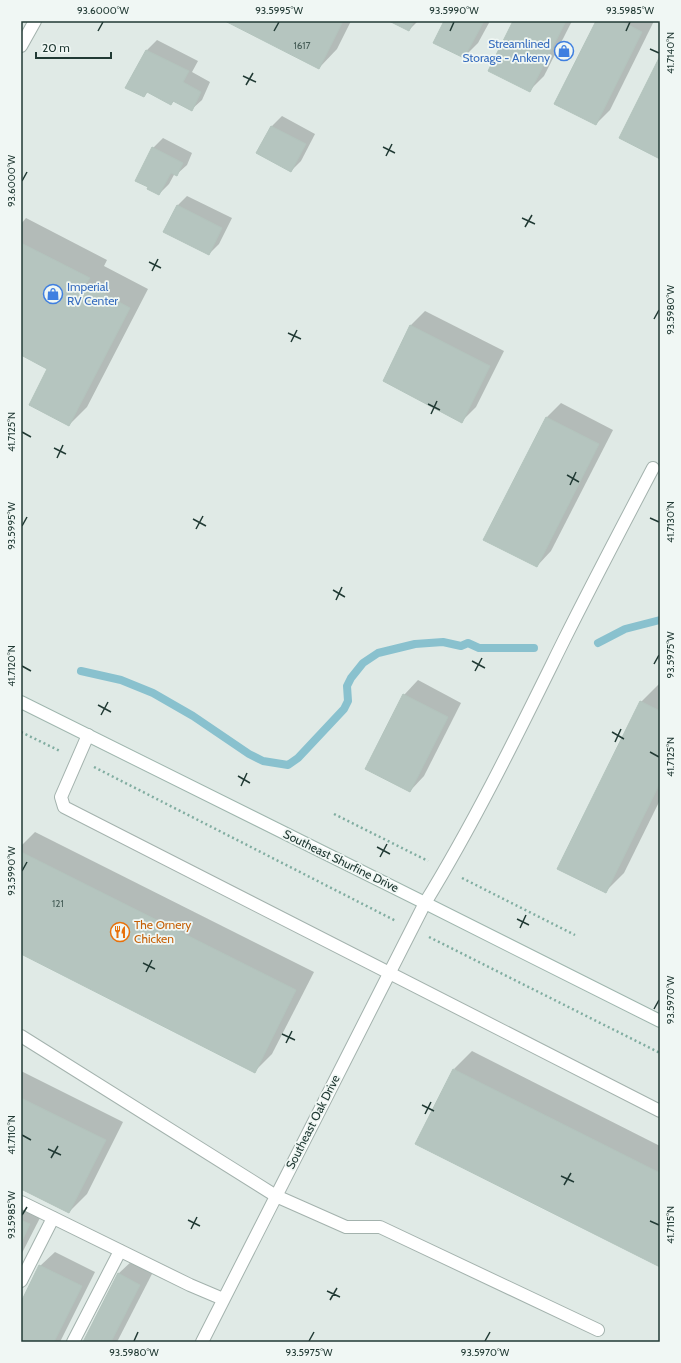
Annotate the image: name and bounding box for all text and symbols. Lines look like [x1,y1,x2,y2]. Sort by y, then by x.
text: 93.6000°W [77,4,130,17]
text: 93.5995°W [255,4,303,17]
text: 93.5990°W [429,4,479,17]
text: 93.5985°W [606,4,655,17]
text: 41.7140°N [664,32,677,74]
scale bar [36,34,111,60]
place label: Streamlined Storage - Ankeny [463,36,550,65]
house number: 1617 [293,39,311,52]
text: 20 m [42,40,70,55]
shop icon: Streamlined Storage - Ankeny [553,40,575,62]
text: 93.6000°W [5,154,18,207]
place label: Imperial RV Center [67,279,118,308]
shop icon: Imperial RV Center [42,283,64,305]
text: 93.5980°W [664,285,677,335]
text: 41.7125°N [5,412,18,452]
text: 41.7130°N [664,501,677,543]
text: 93.5995°W [5,502,18,550]
text: 93.5975°W [664,631,677,679]
text: 41.7120°N [5,645,18,687]
text: 41.7125°N [664,737,677,777]
street label: Southeast Shurfine Drive [281,826,401,895]
text: 93.5990°W [5,846,18,896]
house number: 121 [52,897,64,910]
place label: The Ornery Chicken [134,917,191,946]
restaurant icon: The Ornery Chicken [109,921,131,943]
text: 93.5970°W [664,975,677,1024]
street label: Southeast Oak Drive [282,1072,343,1171]
text: 41.7110°N [5,1115,18,1155]
text: 93.5985°W [5,1190,18,1239]
text: 41.7115°N [664,1206,677,1244]
text: 93.5980°W [109,1346,159,1359]
text: 93.5975°W [285,1346,333,1359]
text: 93.5970°W [461,1346,510,1359]

